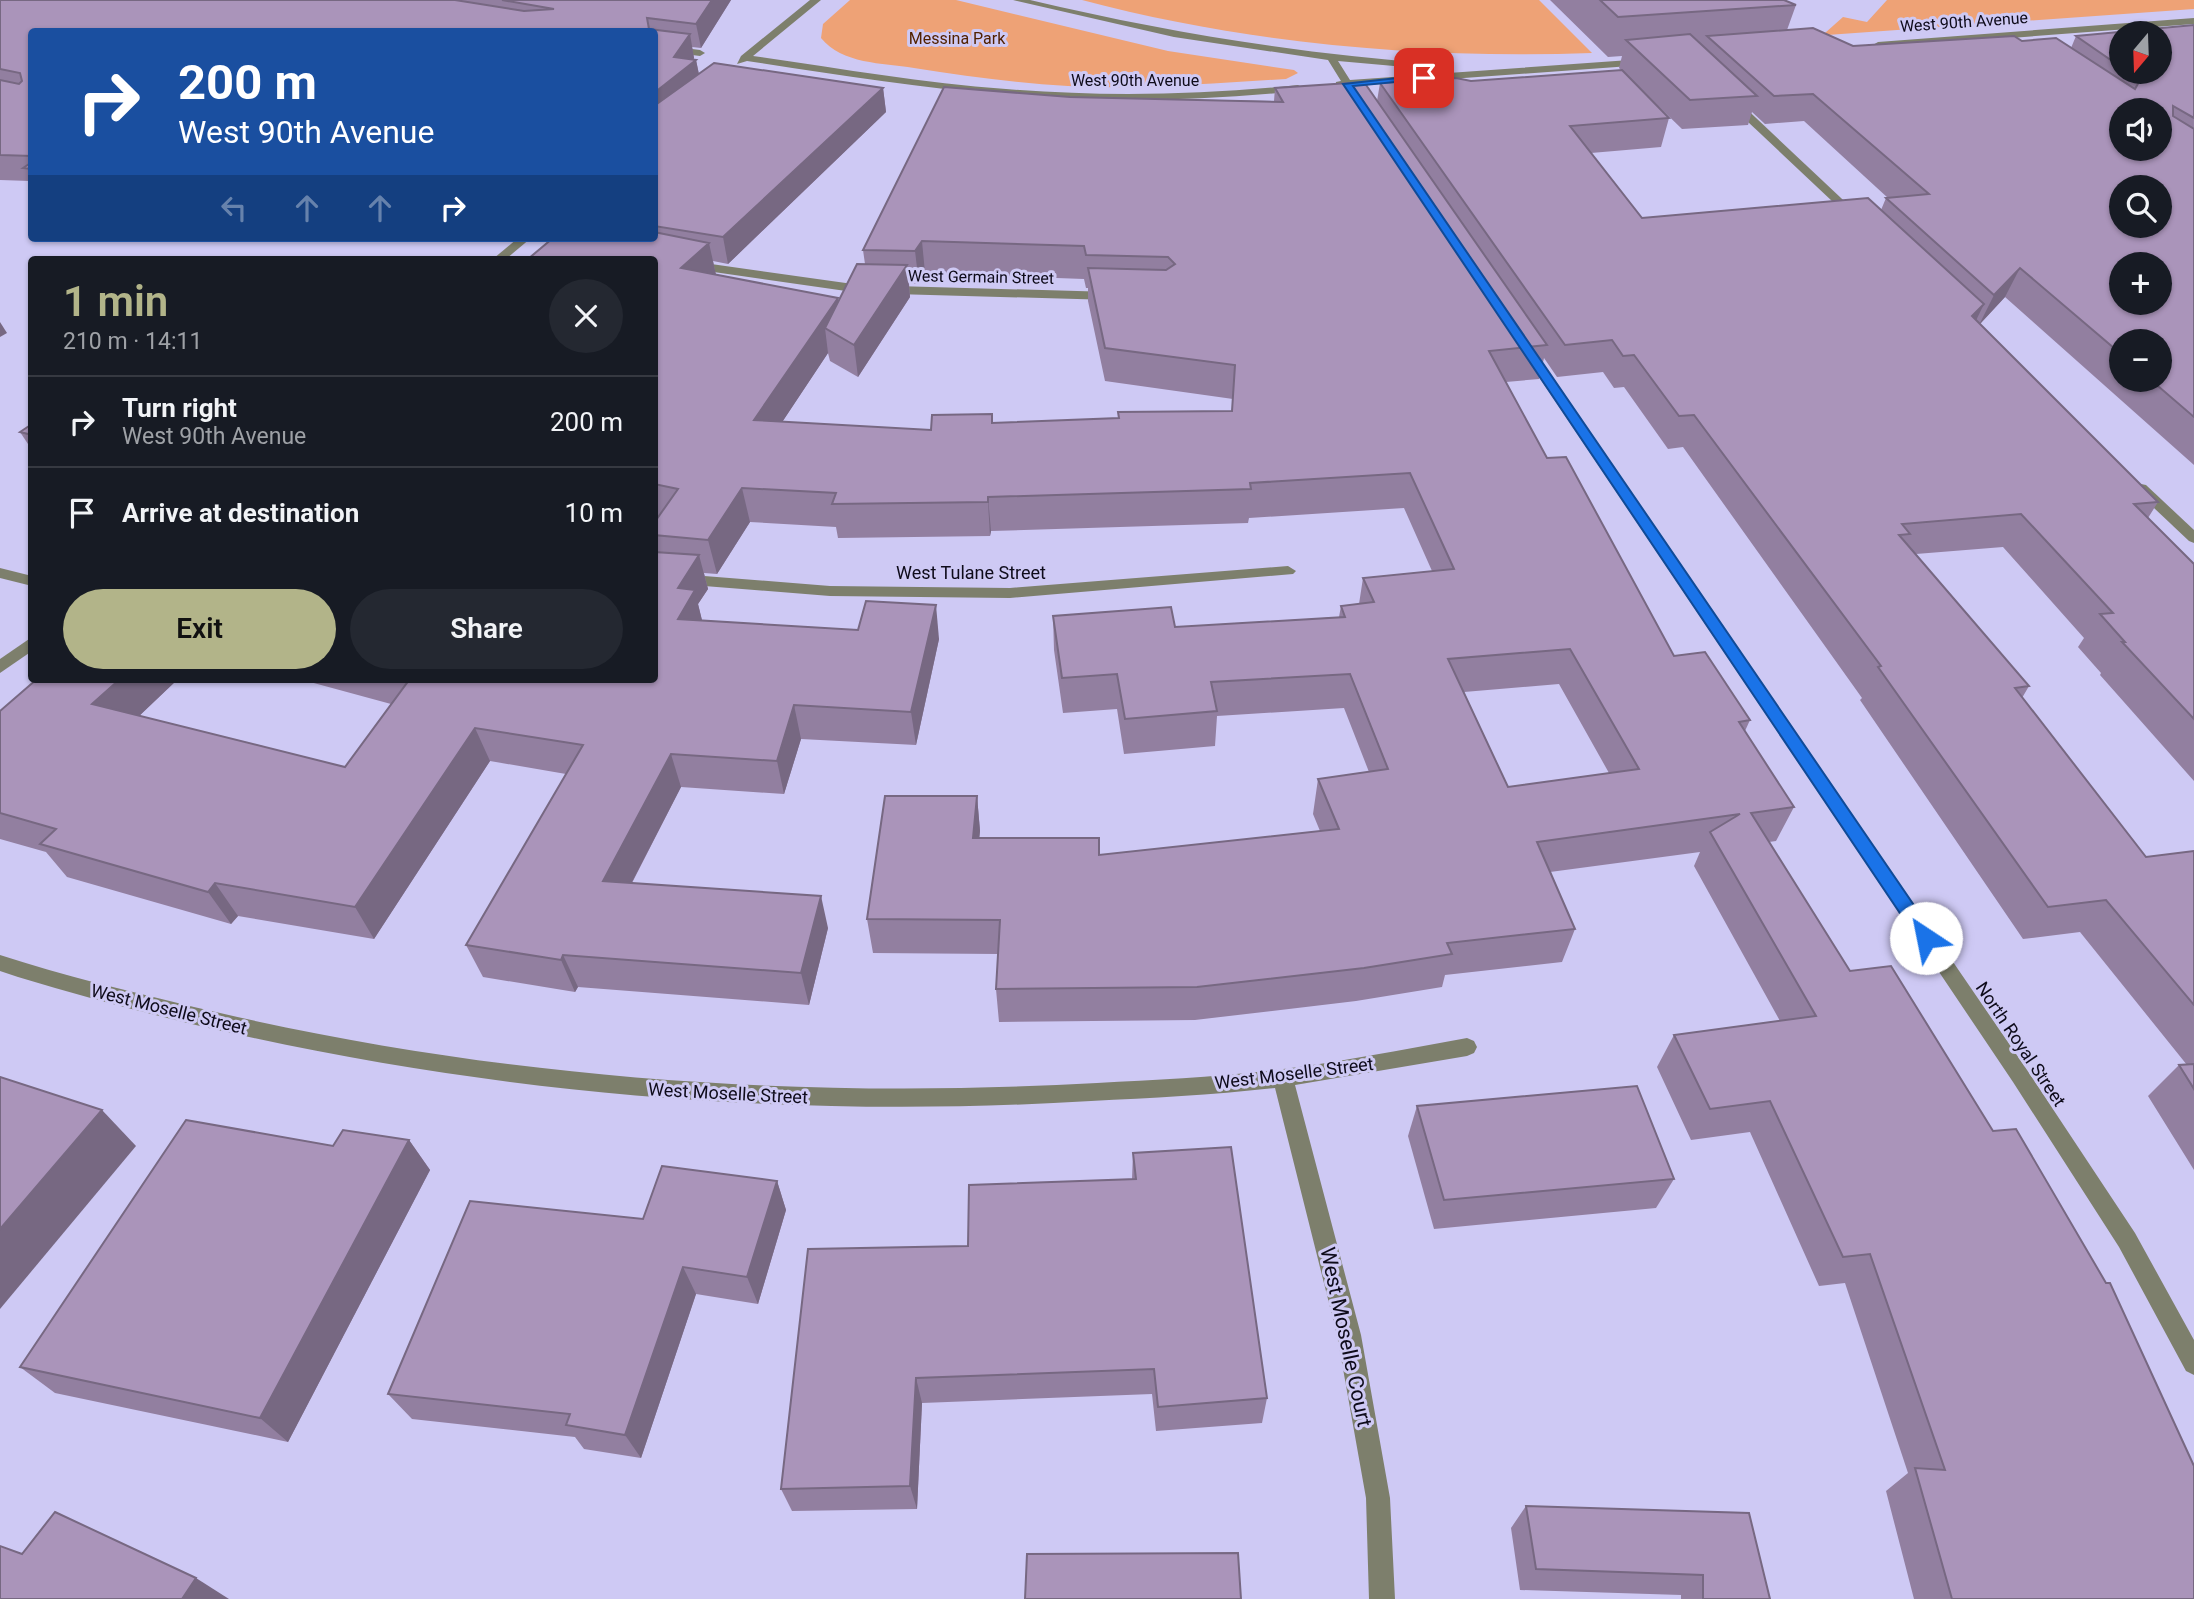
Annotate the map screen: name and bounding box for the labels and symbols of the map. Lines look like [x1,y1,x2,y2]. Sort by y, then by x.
street label: West 90th Avenue [1899,8,2029,36]
north arrow [2109,21,2172,84]
park label: Messina Park [909,29,1006,48]
pin [1394,48,1454,108]
street label: West 90th Avenue [1071,71,1199,90]
street label: West Germain Street [908,266,1054,288]
street label: West Tulane Street [896,562,1046,583]
position arrow [1889,901,1963,975]
street label: North Royal Street [1972,978,2070,1110]
street label: West Moselle Street [89,979,249,1039]
street label: West Moselle Street [1213,1053,1375,1093]
street label: West Moselle Street [648,1078,809,1108]
street label: West Moselle Court [1315,1245,1377,1429]

